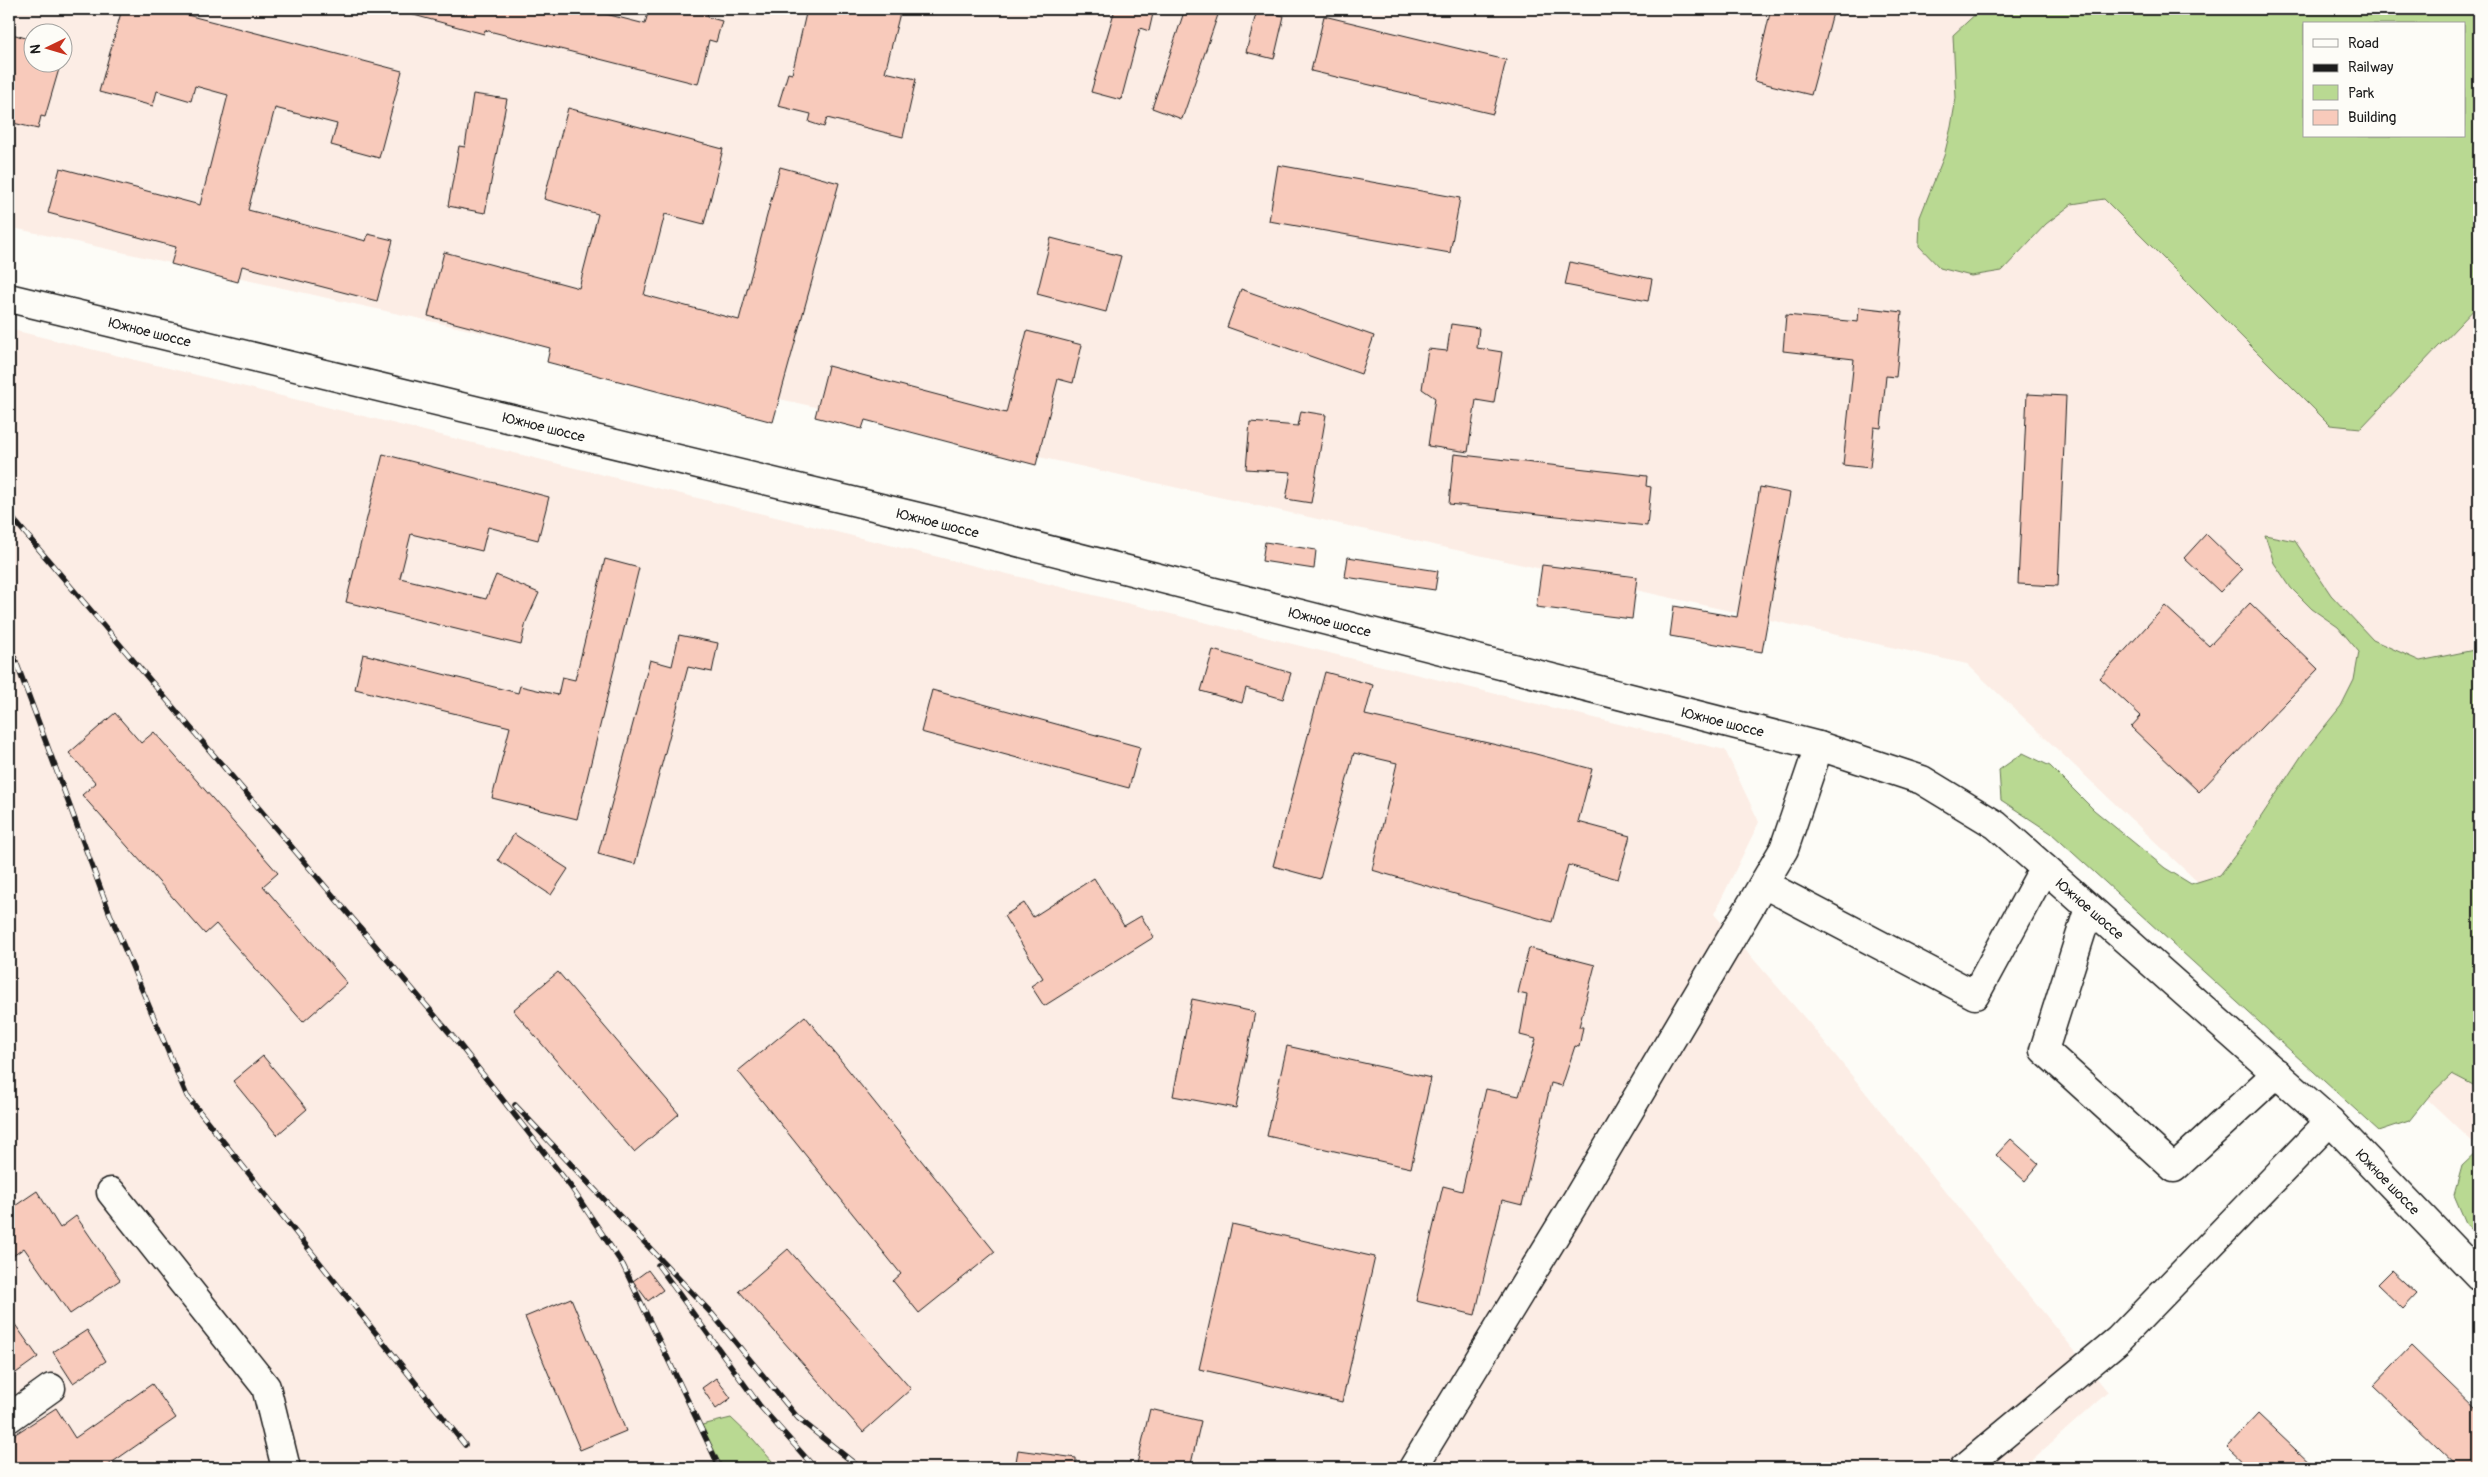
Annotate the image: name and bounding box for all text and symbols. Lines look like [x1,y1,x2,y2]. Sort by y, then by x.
north arrow [22,22,72,72]
legend [2303,22,2466,138]
text: Road [2348,34,2379,53]
text: N [27,44,44,55]
text: Railway [2348,58,2394,77]
text: Park [2348,84,2375,103]
text: Building [2348,108,2396,127]
street label: Южное шоссе [107,314,193,351]
street label: Южное шоссе [501,409,587,446]
street label: Южное шоссе [895,505,981,542]
street label: Южное шоссе [1287,604,1373,641]
street label: Южное шоссе [1680,704,1766,741]
street label: Южное шоссе [2052,875,2127,943]
street label: Южное шоссе [2352,1146,2423,1219]

